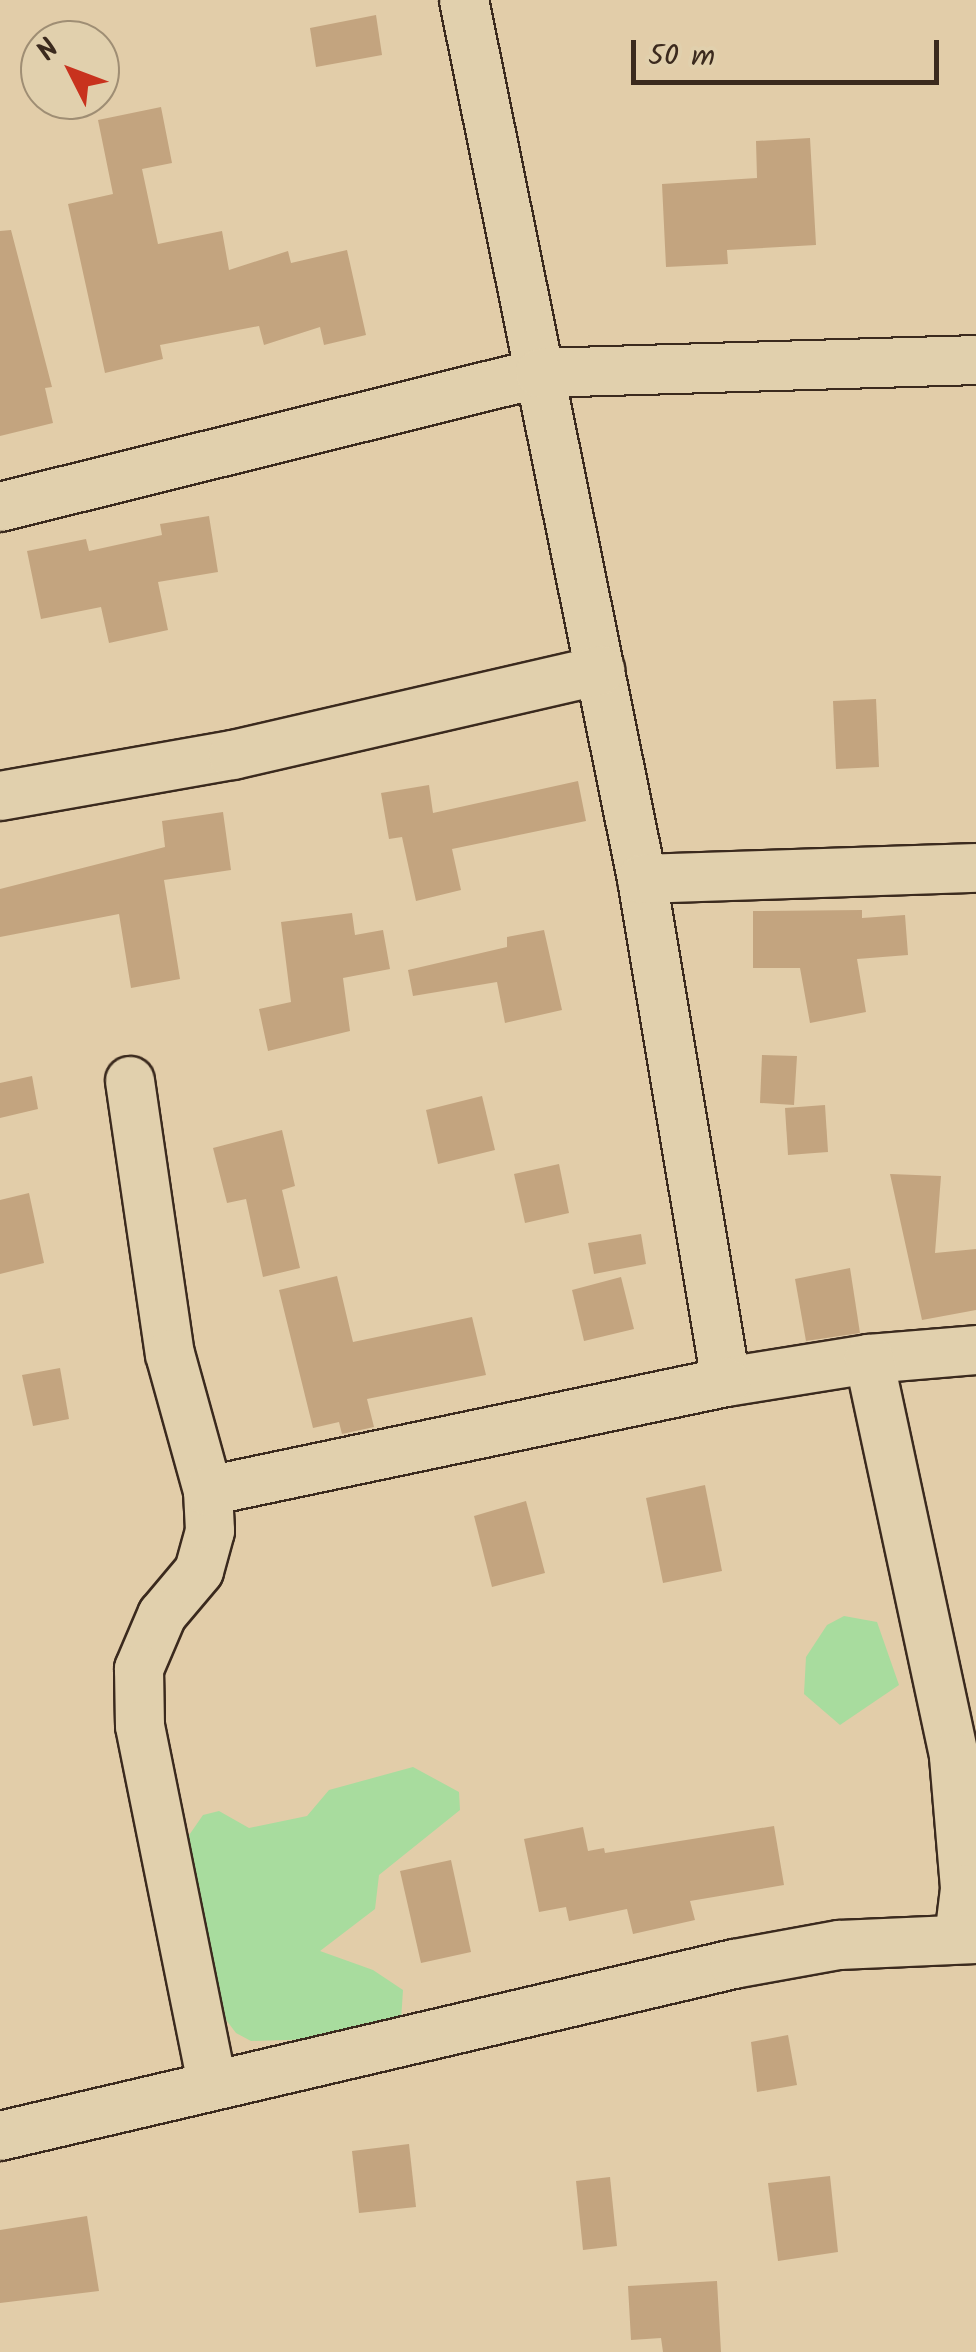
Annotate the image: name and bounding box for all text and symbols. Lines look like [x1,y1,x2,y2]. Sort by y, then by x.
north arrow [20,20,120,120]
scale bar [636,20,944,82]
text: N [26,29,71,73]
text: 50 m [648,33,715,81]

